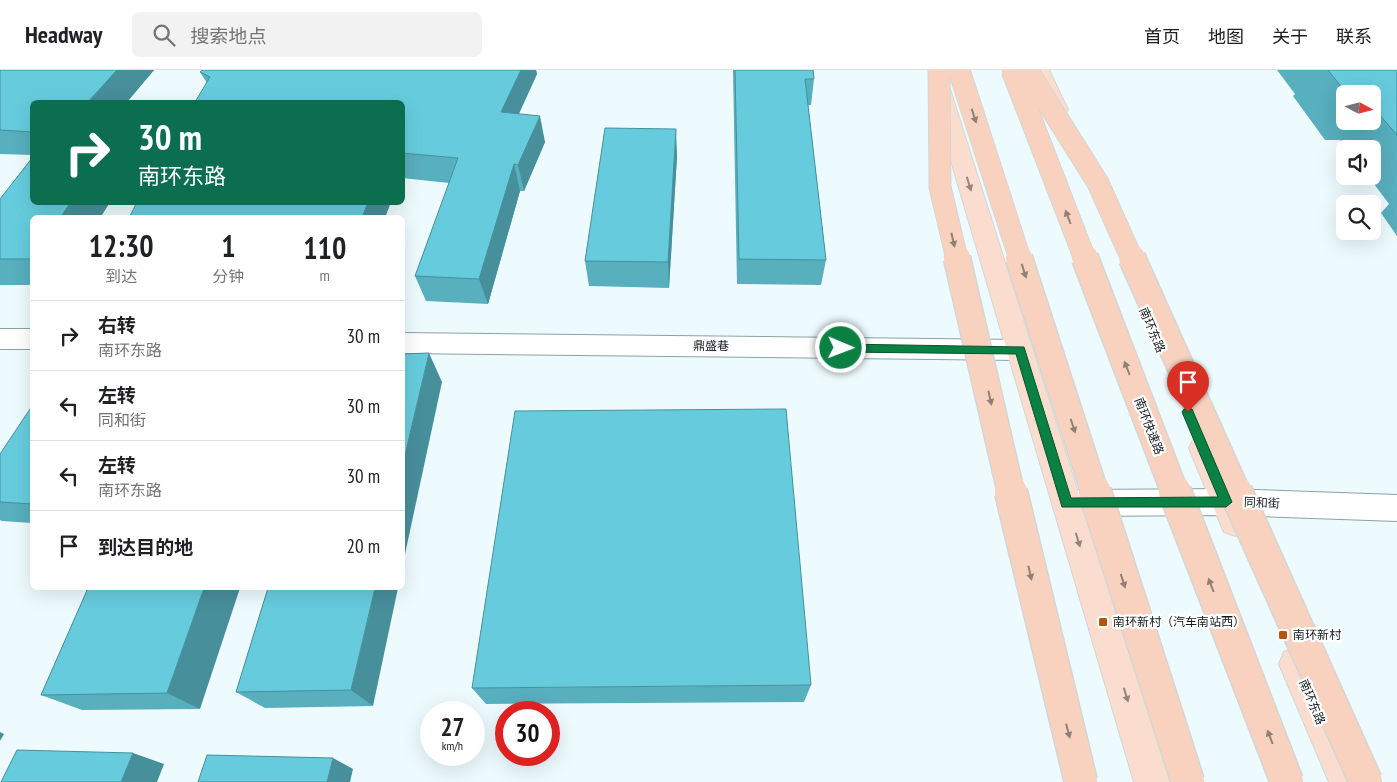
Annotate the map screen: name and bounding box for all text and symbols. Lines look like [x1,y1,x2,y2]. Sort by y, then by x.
search box [132,12,482,57]
text: Headway [25,19,102,50]
icon: search [150,21,178,49]
text: 搜索地点 [190,24,267,48]
text: 首页 [1144,25,1180,48]
text: 地图 [1208,25,1244,48]
text: 关于 [1272,25,1308,48]
text: 联系 [1336,25,1372,48]
north arrow [1336,85,1381,130]
map controls [1336,85,1381,240]
one-way arrow [971,109,978,124]
text: 30 m [138,114,202,160]
icon: right [55,120,120,185]
button: sound [1336,140,1381,185]
text: 南环东路 [138,162,226,190]
one-way arrow [965,176,973,191]
button: search [1336,195,1381,240]
one-way arrow [1064,209,1072,224]
text: 12:30 [89,226,154,265]
text: 1 [221,226,236,265]
text: 110 [303,228,346,267]
one-way arrow [949,232,957,247]
one-way arrow [1020,264,1028,279]
text: m [320,265,330,285]
text: 到达 [105,266,137,286]
text: 分钟 [212,266,244,286]
street label: 南环东路 [1136,305,1169,355]
text: 右转 [98,313,136,337]
position arrow [814,321,866,373]
icon: right [55,322,83,350]
text: 30 m [347,324,380,348]
street label: 鼎盛巷 [693,338,729,353]
text: 南环东路 [98,340,162,360]
one-way arrow [1123,360,1131,375]
pin [1167,361,1209,412]
icon: arrive [1174,368,1202,396]
text: 左转 [98,383,136,407]
one-way arrow [986,391,994,406]
icon: left [55,392,83,420]
text: 30 m [347,394,380,418]
street label: 南环快速路 [1132,395,1167,457]
text: 同和街 [98,410,146,430]
one-way arrow [1070,419,1078,434]
text: 左转 [98,453,136,477]
icon: left [55,462,83,490]
text: 30 m [347,464,380,488]
text: 南环东路 [98,480,162,500]
street label: 同和街 [1244,494,1280,511]
icon: arrive [55,532,83,560]
one-way arrow [1074,533,1082,548]
text: 20 m [347,534,380,558]
text: 到达目的地 [98,535,193,559]
one-way arrow [1026,566,1034,581]
one-way arrow [1120,573,1127,588]
one-way arrow [1207,577,1215,592]
place label: 南环新村（汽车南站西） [1113,614,1245,629]
marker: 南环新村（汽车南站西） [1097,616,1109,628]
place label: 南环新村 [1293,627,1342,642]
marker: 南环新村 [1277,629,1289,641]
street label: 南环东路 [1296,677,1329,727]
one-way arrow [1122,688,1130,703]
speed limit sign: 30 [495,701,560,766]
text: 27 [441,711,464,743]
one-way arrow [1064,724,1072,739]
one-way arrow [1266,729,1273,744]
text: km/h [442,738,463,753]

